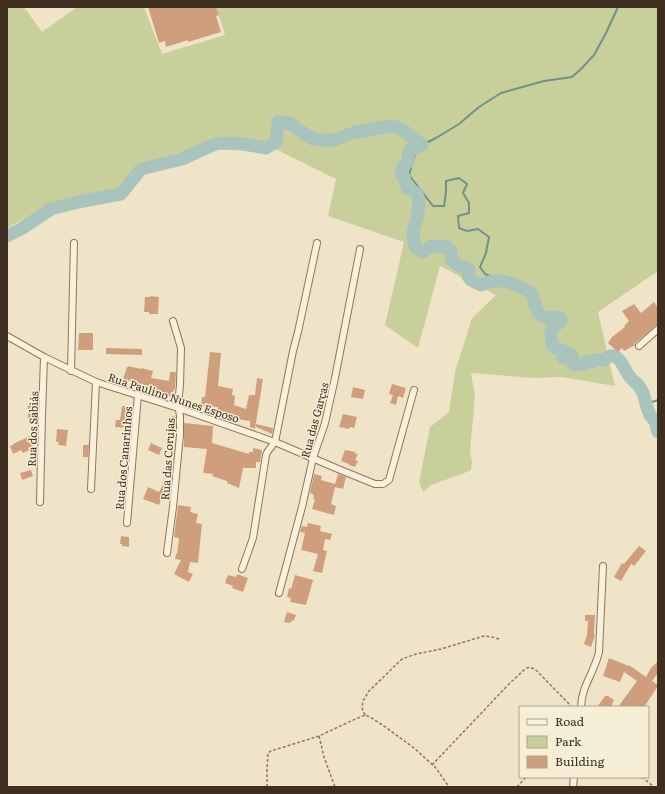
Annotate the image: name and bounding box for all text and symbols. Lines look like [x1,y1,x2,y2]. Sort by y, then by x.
street label: Rua Paulino Nunes Esposo [106,368,242,426]
street label: Rua das Garças [296,380,332,460]
street label: Rua dos Sabiás [23,391,41,467]
street label: Rua dos Canarinhos [111,406,135,510]
street label: Rua das Corujas [156,417,178,501]
legend [519,706,649,778]
text: Road [555,712,585,730]
text: Park [555,732,582,750]
text: Building [555,752,605,770]

